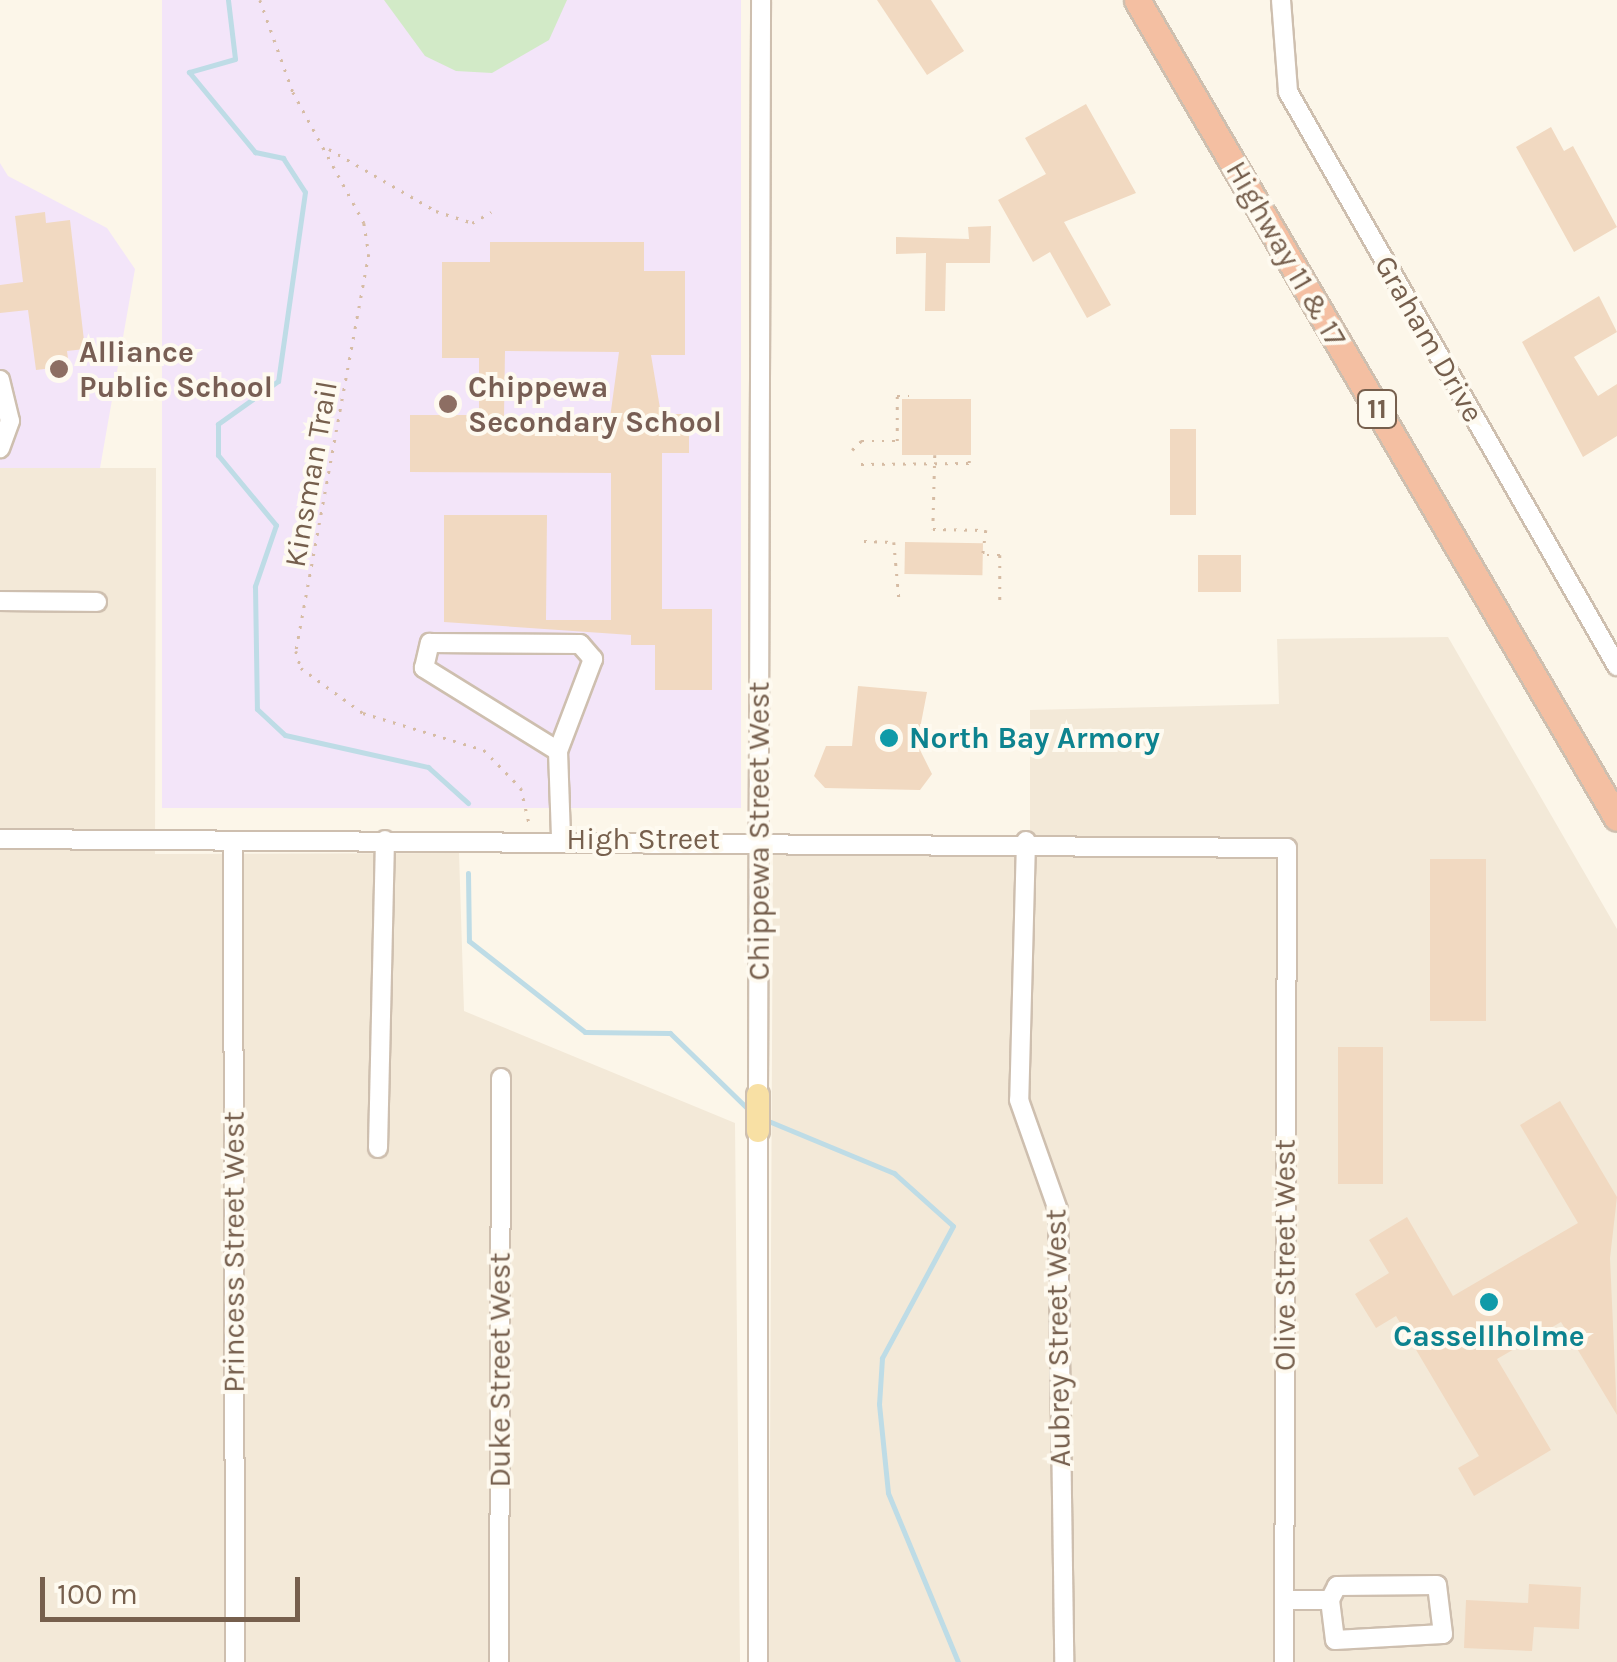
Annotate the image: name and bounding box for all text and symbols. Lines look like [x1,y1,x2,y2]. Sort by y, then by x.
street label: Highway 11 & 17 [1218,155,1354,353]
street label: Graham Drive [1367,249,1491,429]
place label: Alliance Public School [79,334,273,404]
marker: Alliance Public School [48,358,70,380]
place label: Chippewa Secondary School [468,369,722,440]
street label: Kinsman Trail [277,378,345,570]
road number: 11 [1357,386,1397,432]
marker: Chippewa Secondary School [437,393,459,415]
street label: Chippewa Street West [741,681,777,981]
place label: North Bay Armory [909,720,1160,756]
marker: North Bay Armory [878,727,900,749]
street label: High Street [566,821,720,857]
street label: Princess Street West [216,1111,252,1393]
street label: Olive Street West [1267,1139,1303,1371]
street label: Aubrey Street West [1038,1209,1078,1467]
street label: Duke Street West [482,1252,518,1488]
marker: Cassellholme [1478,1291,1500,1313]
place label: Cassellholme [1393,1318,1585,1354]
scale bar [45,1557,305,1619]
text: 100 m [57,1576,138,1612]

